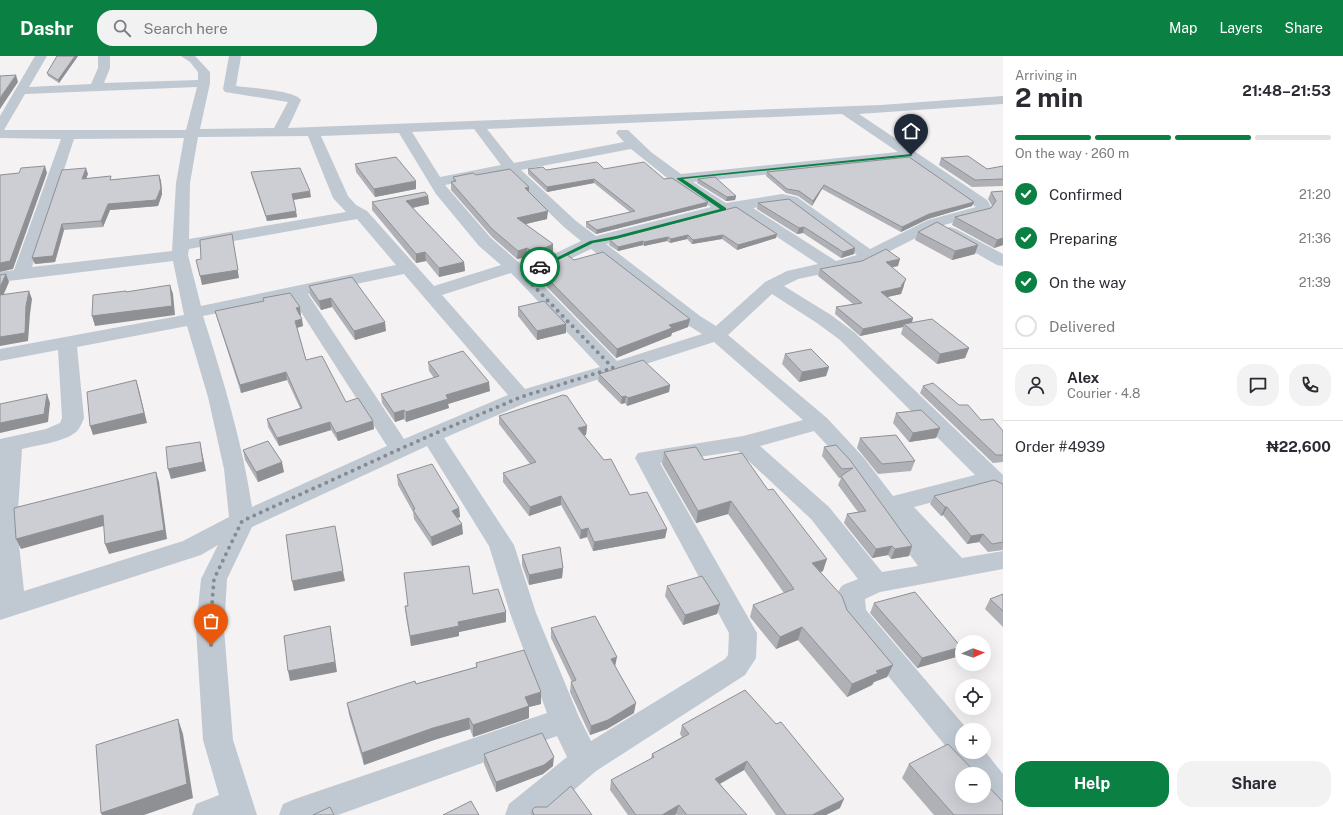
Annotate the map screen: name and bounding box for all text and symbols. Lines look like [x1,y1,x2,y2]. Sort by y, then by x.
search box [97,10,377,46]
text: Dashr [20,17,73,39]
icon: search [111,17,133,39]
text: Search here [143,20,228,37]
text: Map [1169,20,1197,36]
text: Layers [1219,20,1263,36]
text: Share [1285,20,1323,36]
text: Arriving in [1015,68,1077,83]
text: 2 min [1015,82,1083,113]
text: 21:48–21:53 [1242,82,1331,99]
pin [894,114,928,155]
icon: home [900,120,922,142]
text: On the way · 260 m [1015,146,1129,161]
icon: check [1015,183,1037,205]
text: Confirmed [1049,186,1122,203]
text: 21:20 [1299,187,1331,202]
icon: check [1015,227,1037,249]
text: Preparing [1049,230,1118,247]
text: 21:36 [1299,231,1331,246]
courier [520,247,560,287]
icon: car [529,256,551,278]
icon: check [1015,271,1037,293]
text: On the way [1049,274,1126,291]
text: 21:39 [1299,275,1331,290]
text: Delivered [1049,318,1115,335]
button: person [1015,364,1057,406]
button: chat [1237,364,1279,406]
button: phone [1289,364,1331,406]
text: Alex [1067,369,1099,386]
text: Courier · 4.8 [1067,386,1140,401]
text: Order #4939 [1015,438,1105,455]
text: ₦22,600 [1266,438,1331,455]
pin [194,604,228,645]
icon: bag [200,610,222,632]
north arrow [955,635,991,671]
map controls [955,635,991,803]
button: locate [955,679,991,715]
button: + [955,723,991,759]
button: Help [1015,761,1169,807]
button: Share [1177,761,1331,807]
button: − [955,767,991,803]

